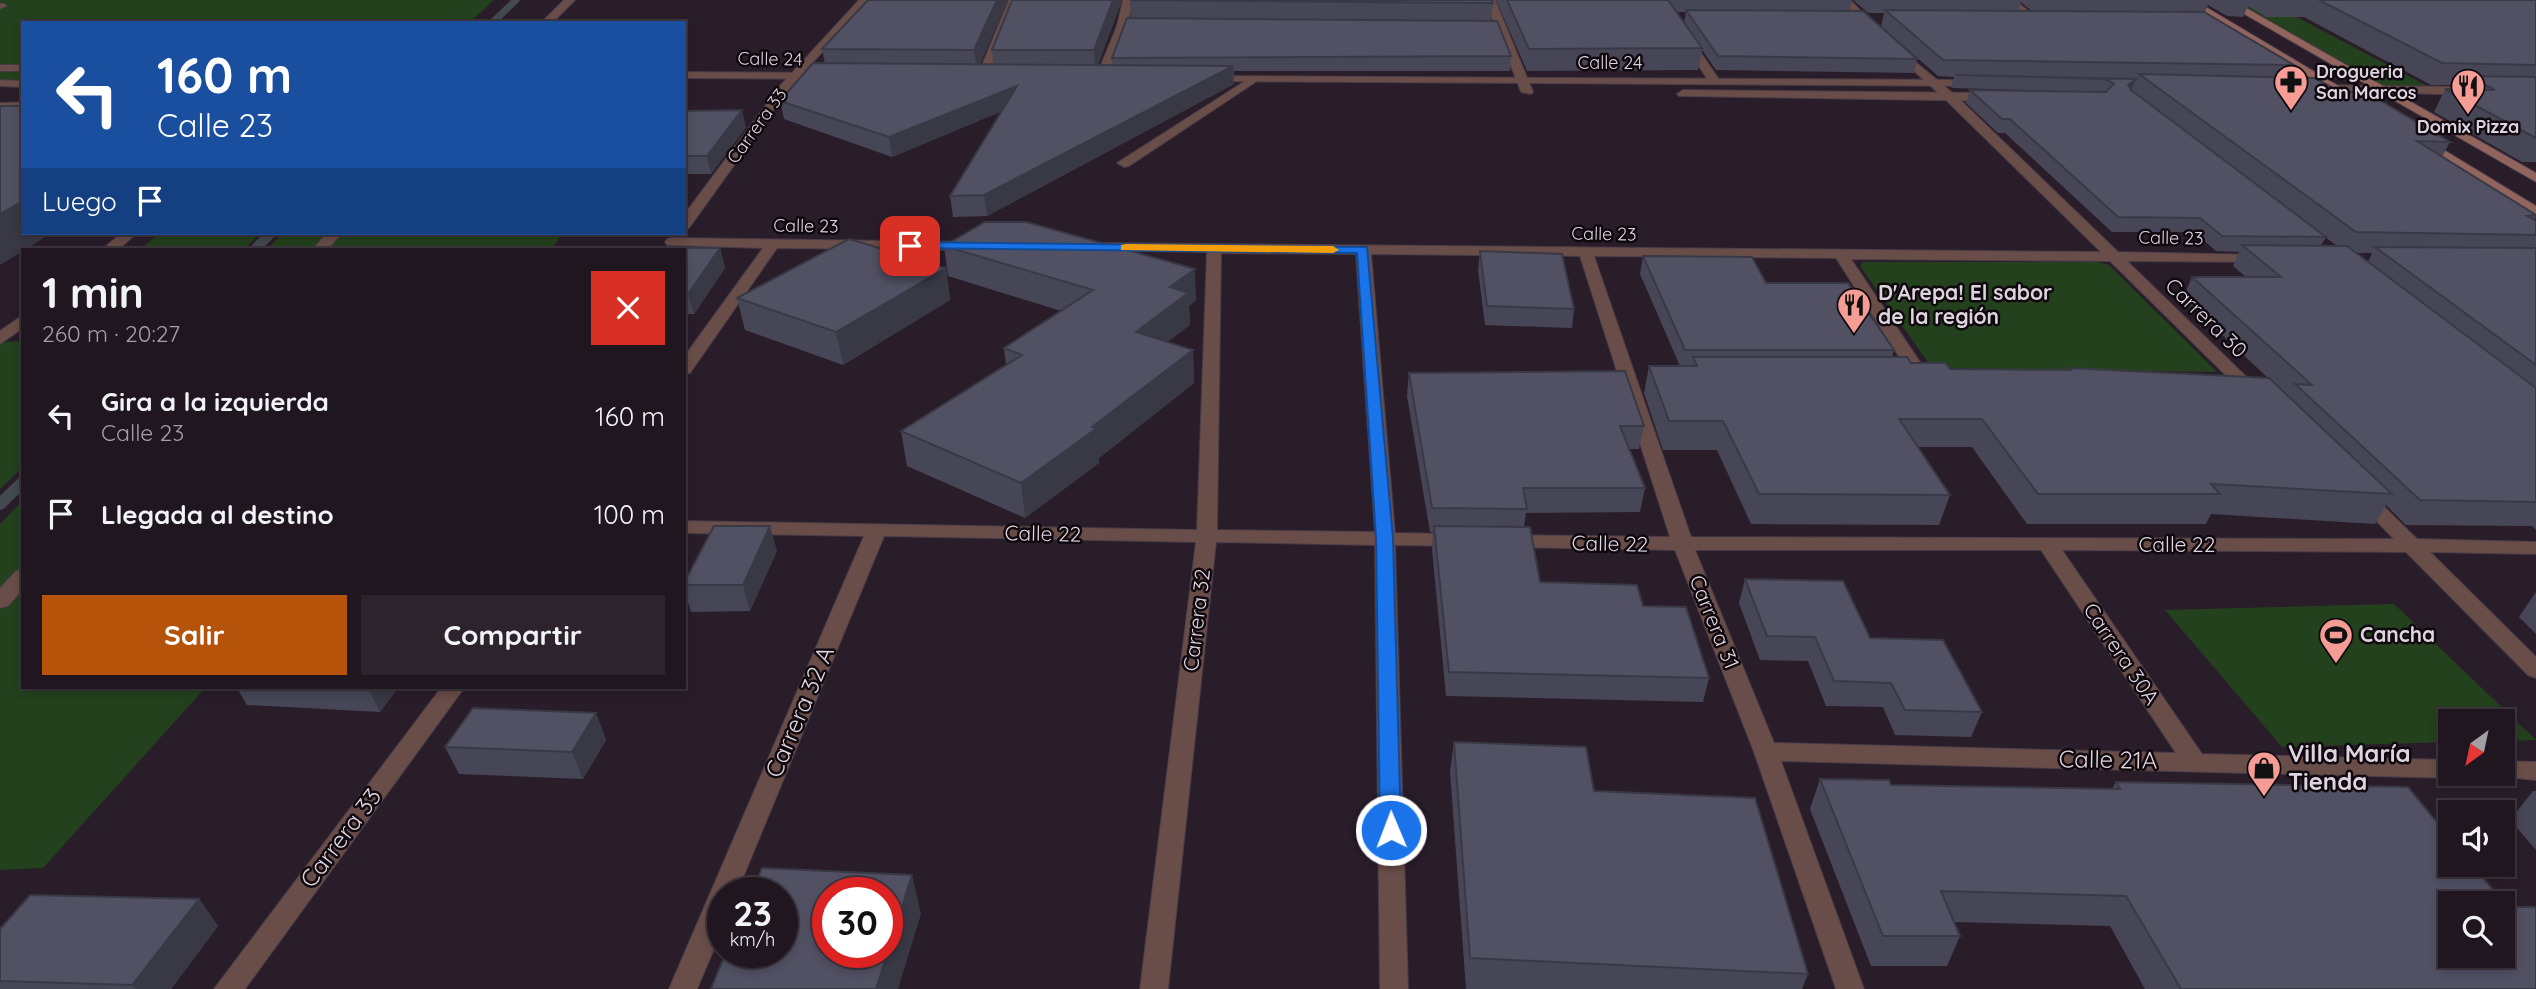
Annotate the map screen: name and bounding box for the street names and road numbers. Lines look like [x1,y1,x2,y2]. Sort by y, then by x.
street label: Calle 24 [737,46,803,71]
street label: Calle 24 [1577,51,1643,74]
street label: Carrera 33 [722,83,792,168]
street label: Calle 23 [773,213,839,238]
street label: Calle 23 [1571,221,1637,246]
street label: Calle 23 [2138,225,2204,250]
street label: Carrera 30 [2160,272,2253,363]
street label: Calle 22 [1004,519,1082,547]
street label: Calle 22 [1571,529,1649,557]
street label: Calle 22 [2139,531,2215,557]
street label: Carrera 32 [1177,567,1215,673]
street label: Carrera 31 [1684,571,1746,672]
street label: Carrera 30A [2078,598,2165,709]
street label: Carrera 32 A [758,641,840,782]
street label: Calle 21A [2058,743,2158,775]
street label: Carrera 33 [293,782,387,893]

